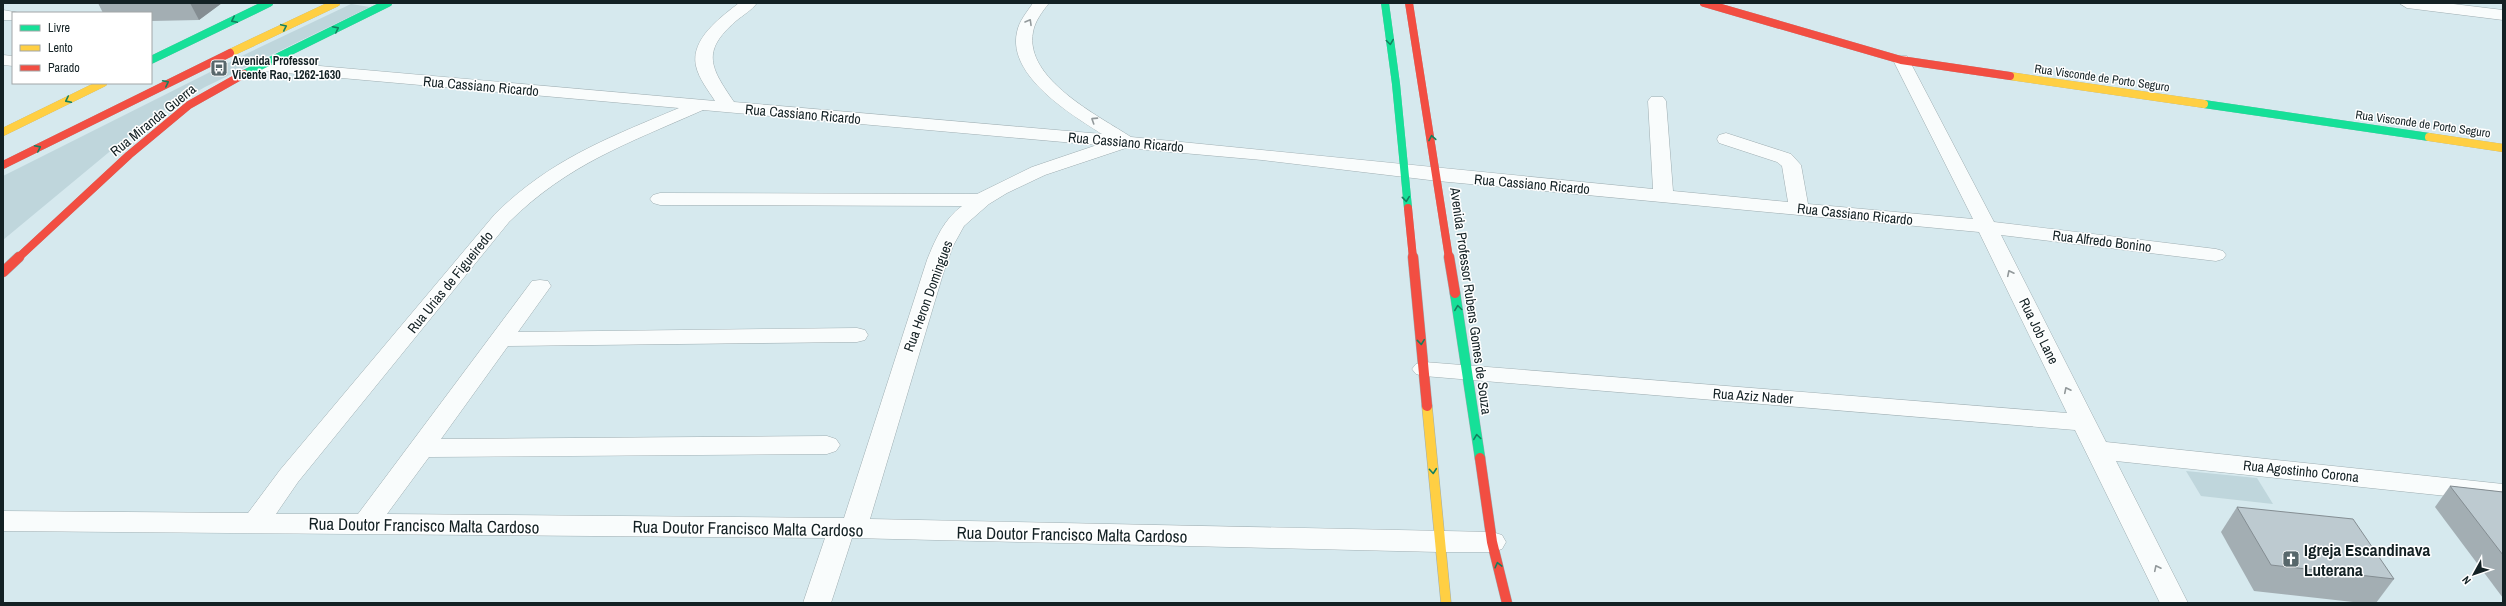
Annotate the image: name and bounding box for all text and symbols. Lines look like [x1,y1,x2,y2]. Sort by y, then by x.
legend [12,12,152,84]
one-way arrow [231,15,238,23]
one-way arrow [1024,19,1032,26]
text: Livre [48,20,70,36]
one-way arrow [279,24,287,32]
one-way arrow [331,27,339,34]
one-way arrow [1385,39,1394,45]
text: Lento [48,40,73,56]
place label: Avenida Professor Vicente Rao, 1262-1630 [232,53,341,83]
bus stop icon: Avenida Professor Vicente Rao, 1262-1630 [209,58,229,78]
text: Parado [48,60,80,76]
street label: Rua Visconde de Porto Seguro [2034,61,2170,95]
street label: Rua Cassiano Ricardo [422,72,540,100]
street label: Rua Miranda Guerra [106,79,200,160]
one-way arrow [162,80,170,88]
one-way arrow [64,95,72,103]
street label: Rua Cassiano Ricardo [744,100,862,128]
street label: Rua Visconde de Porto Seguro [2355,107,2491,141]
one-way arrow [1091,117,1098,124]
street label: Rua Cassiano Ricardo [1067,128,1185,156]
one-way arrow [1428,135,1437,141]
one-way arrow [34,145,41,152]
street label: Rua Cassiano Ricardo [1473,170,1591,198]
street label: Avenida Professor Rubens Gomes de Souza [1446,185,1496,416]
one-way arrow [1401,196,1410,202]
street label: Rua Cassiano Ricardo [1796,199,1914,229]
street label: Rua Alfredo Bonino [2051,226,2153,256]
street label: Rua Urias de Figueiredo [403,227,497,337]
street label: Rua Heron Domingues [899,238,957,354]
one-way arrow [2007,269,2015,277]
street label: Rua Job Lane [2015,295,2063,367]
one-way arrow [1454,305,1463,311]
one-way arrow [1416,339,1425,345]
street label: Rua Aziz Nader [1712,384,1794,408]
one-way arrow [2064,386,2072,394]
one-way arrow [1473,434,1482,440]
street label: Rua Agostinho Corona [2242,456,2360,486]
one-way arrow [1428,468,1437,474]
street label: Rua Doutor Francisco Malta Cardoso [308,511,540,539]
street label: Rua Doutor Francisco Malta Cardoso [632,514,864,542]
street label: Rua Doutor Francisco Malta Cardoso [956,520,1188,548]
place label: Igreja Escandinava Luterana [2304,538,2431,581]
church icon: Igreja Escandinava Luterana [2281,549,2301,569]
north arrow [2454,554,2494,594]
one-way arrow [1494,562,1503,569]
one-way arrow [2154,565,2162,572]
text: N [2459,573,2474,587]

